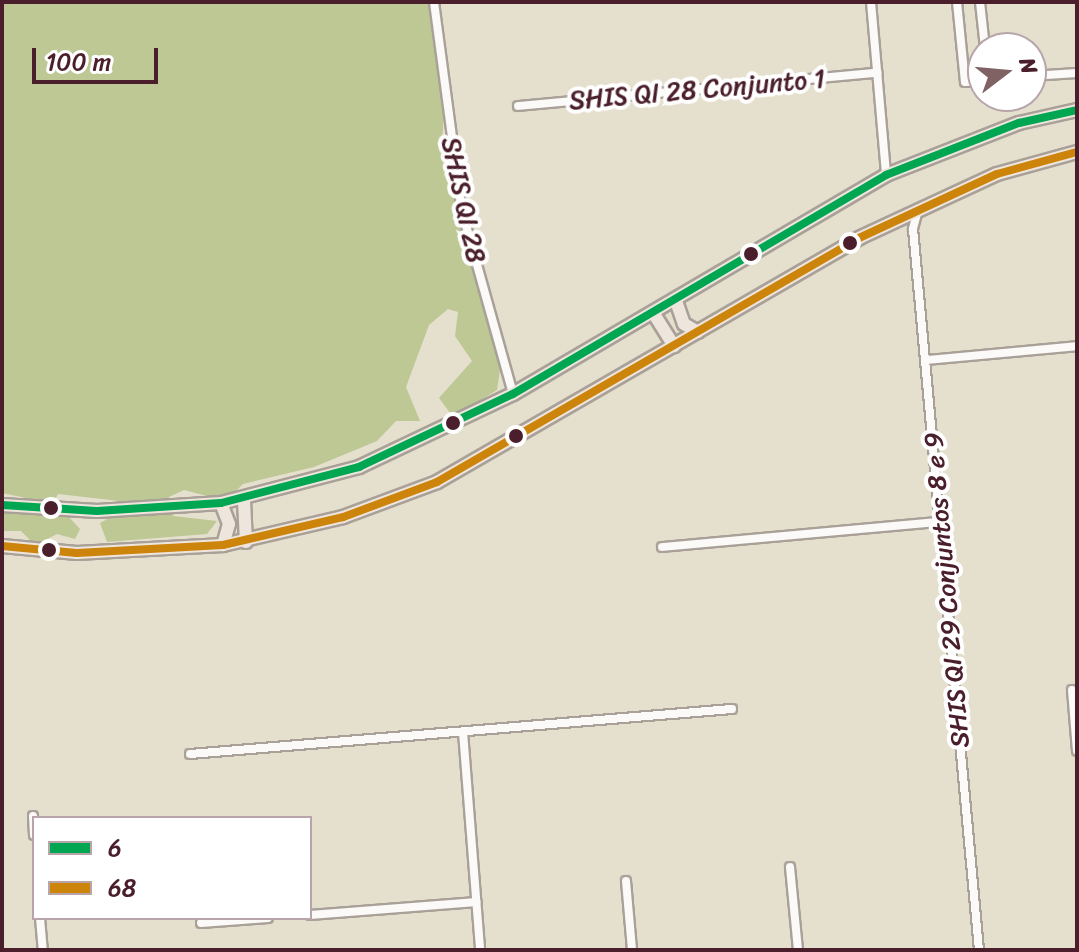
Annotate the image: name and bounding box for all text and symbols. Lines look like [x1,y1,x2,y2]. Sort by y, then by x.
scale bar [36,32,162,82]
north arrow [967,32,1047,112]
text: 100 m [46,41,111,83]
text: N [1008,53,1049,79]
street label: SHIS QI 28 Conjunto 1 [567,63,827,117]
street label: SHIS QI 28 [434,133,492,267]
unlabelled marker [842,235,858,251]
unlabelled marker [743,246,759,262]
unlabelled marker [445,415,461,431]
unlabelled marker [508,428,524,444]
street label: SHIS QI 29 Conjuntos 8 e 9 [918,430,976,750]
unlabelled marker [43,500,59,516]
unlabelled marker [41,542,57,558]
legend [32,816,312,920]
text: 6 [108,827,122,869]
text: 68 [108,867,136,909]

